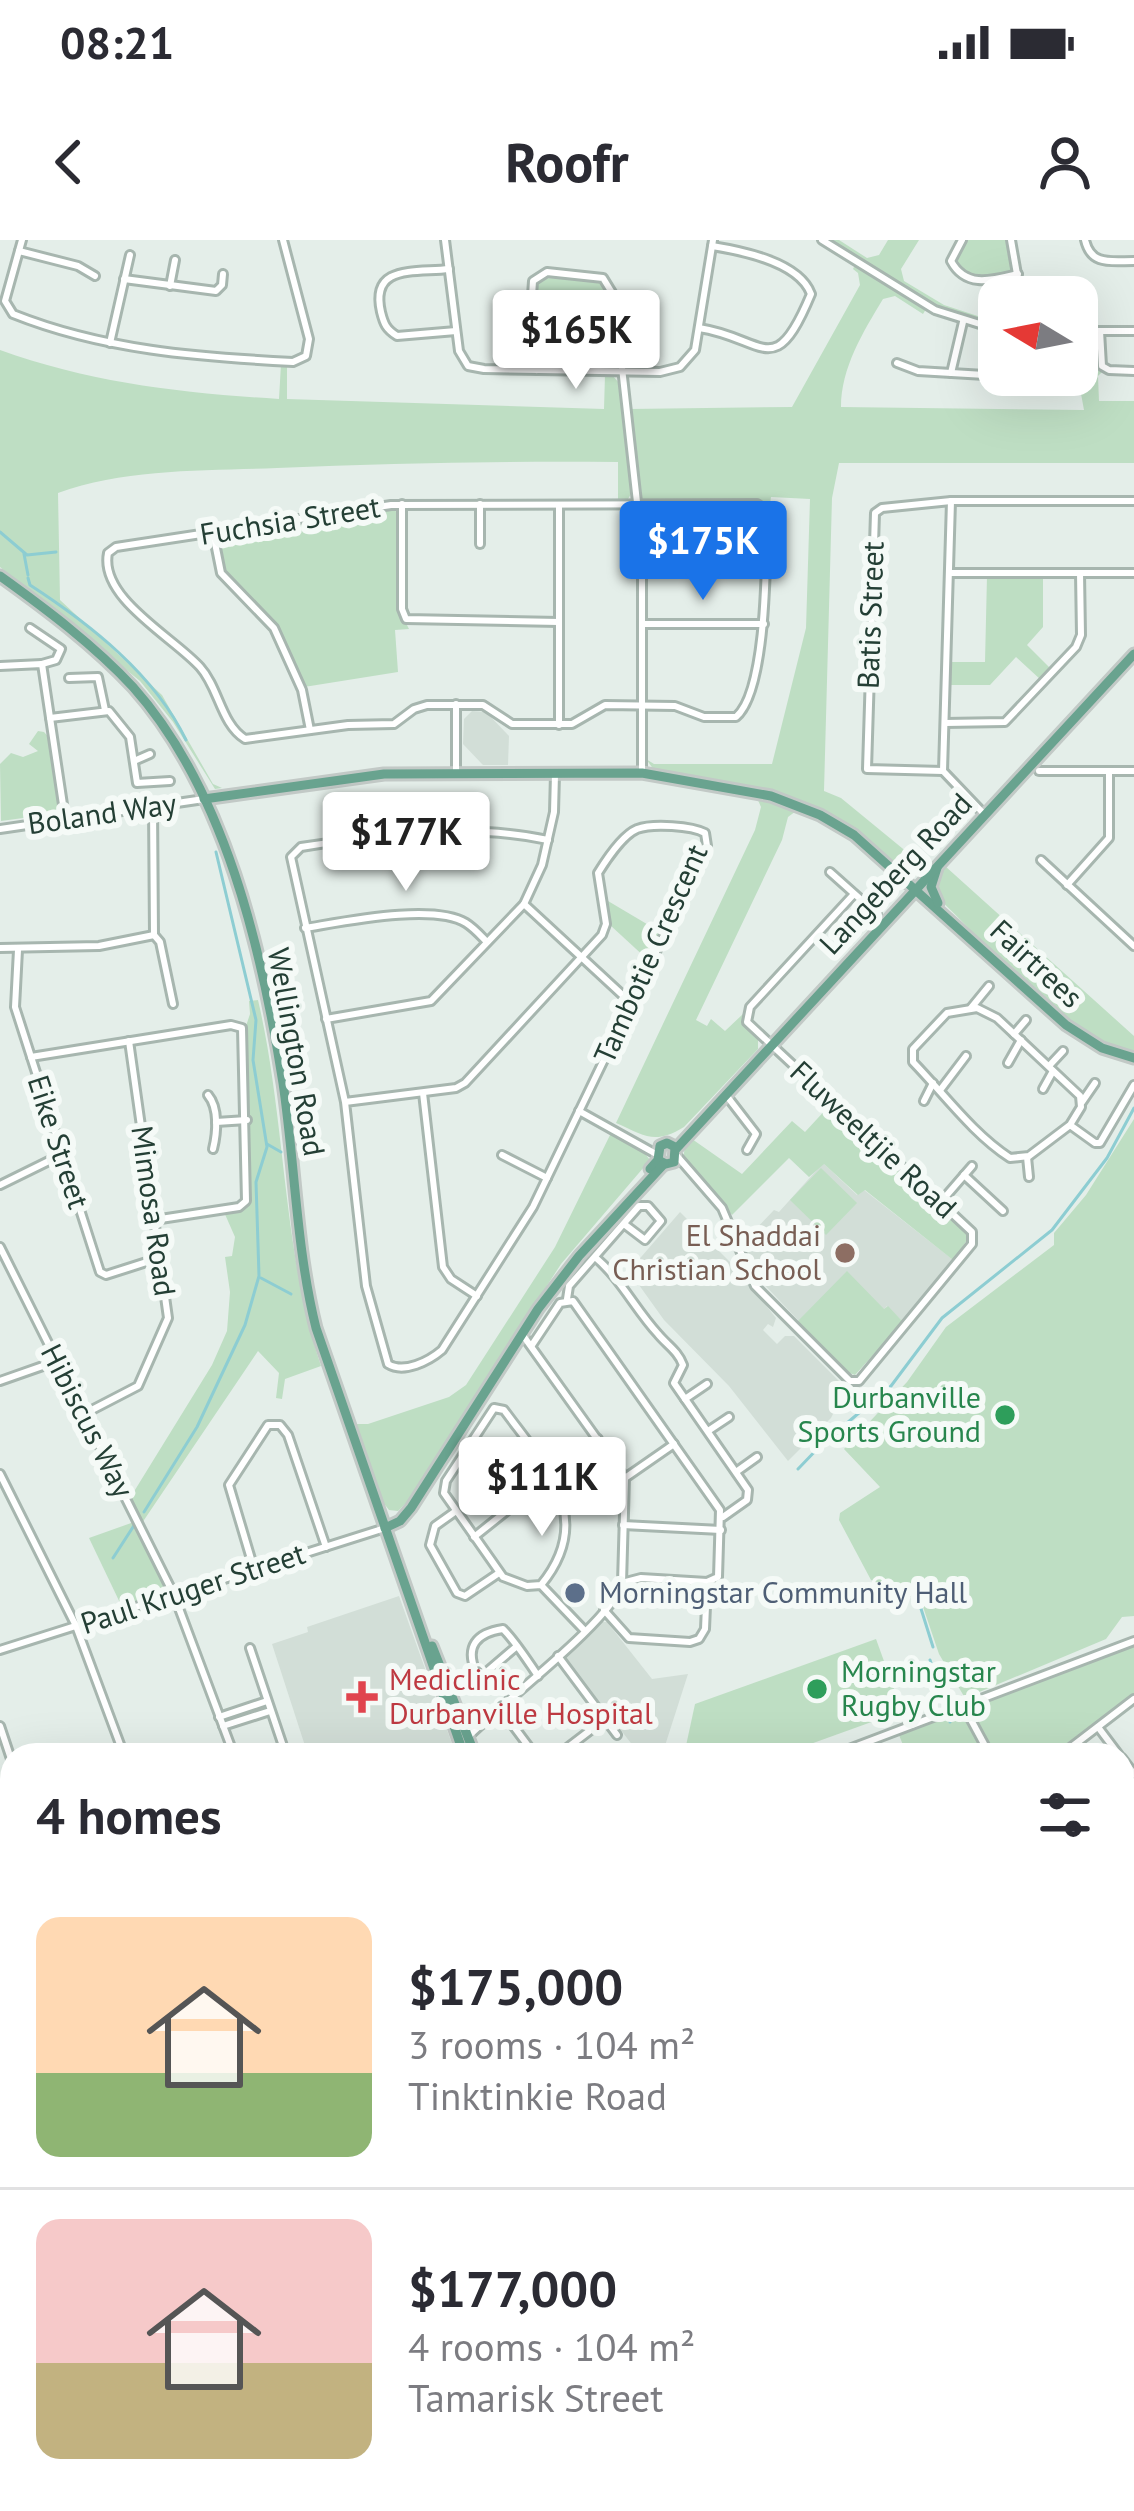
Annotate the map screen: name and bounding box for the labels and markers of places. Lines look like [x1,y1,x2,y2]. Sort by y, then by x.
pin: $165K [492,290,660,392]
pin: $175K [619,501,787,603]
pin: $177K [322,792,490,894]
place label: El Shaddai Christian School [612,1215,821,1288]
marker: El Shaddai Christian School [832,1240,858,1266]
place label: Durbanville Sports Ground [797,1377,981,1450]
marker: Durbanville Sports Ground [992,1402,1018,1428]
pin: $111K [458,1437,626,1539]
place label: Morningstar Community Hall [599,1572,967,1611]
marker: Morningstar Community Hall [562,1580,588,1606]
place label: Morningstar Rugby Club [841,1651,996,1724]
place label: Mediclinic Durbanville Hospital [389,1659,653,1732]
marker: Morningstar Rugby Club [804,1676,830,1702]
marker: Mediclinic Durbanville Hospital [346,1681,378,1713]

